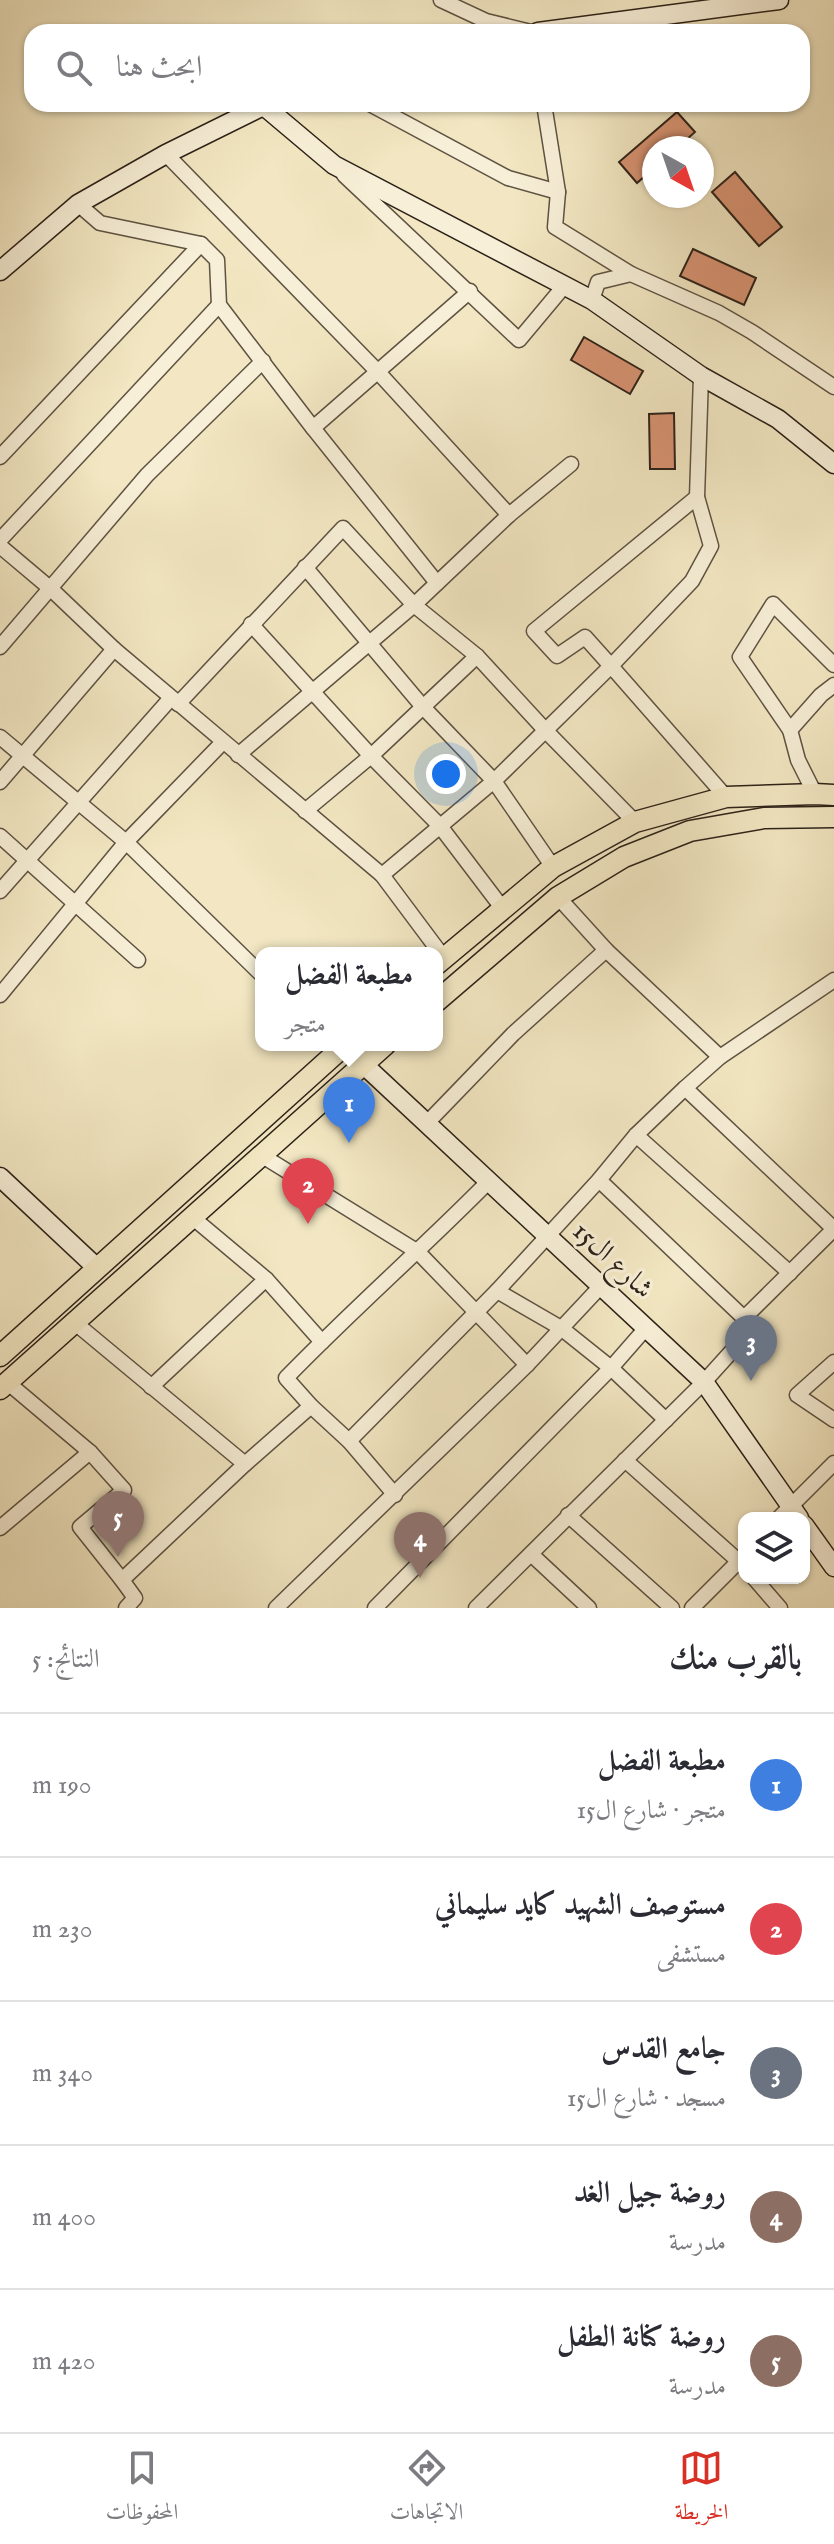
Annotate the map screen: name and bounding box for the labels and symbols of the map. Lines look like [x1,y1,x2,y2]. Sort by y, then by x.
north arrow [642,136,714,208]
your location [426,754,466,794]
pin: 1 [323,1077,375,1143]
pin: 2 [282,1158,334,1224]
street label: شارع ال15 [562,1215,660,1310]
pin: 3 [725,1315,777,1381]
pin: 5 [92,1491,144,1557]
pin: 4 [394,1512,446,1578]

